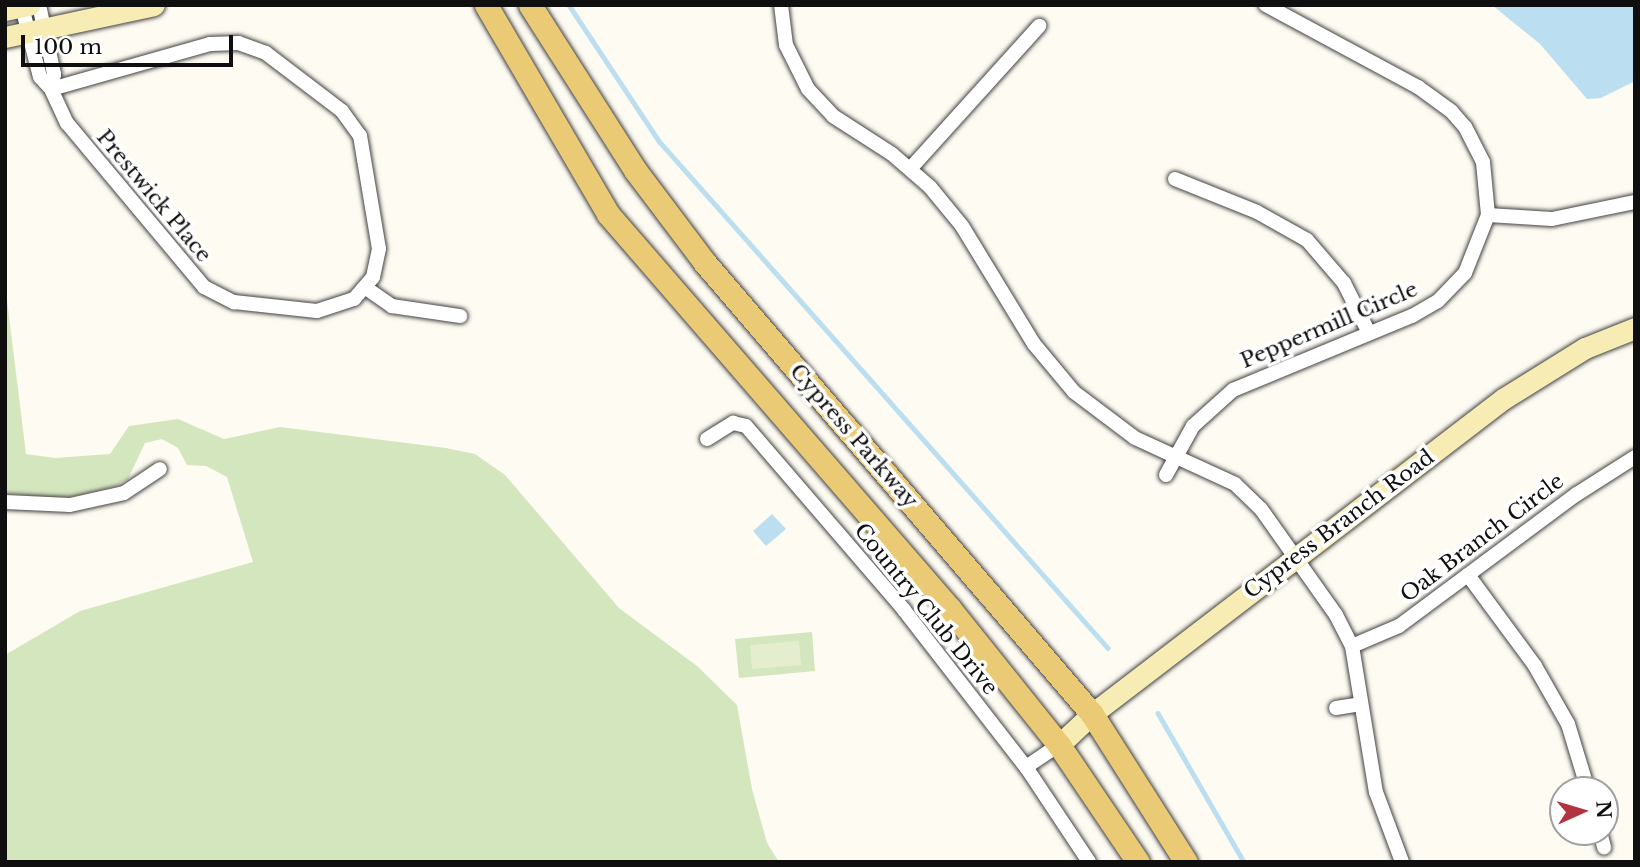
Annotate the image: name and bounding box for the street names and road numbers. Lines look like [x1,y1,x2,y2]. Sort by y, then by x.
street label: Prestwick Place [91,125,217,267]
street label: Peppermill Circle [1237,276,1421,374]
street label: Cypress Parkway [785,359,923,513]
street label: Cypress Branch Road [1239,444,1439,604]
street label: Oak Branch Circle [1395,468,1569,608]
street label: Country Club Drive [849,518,1003,700]

